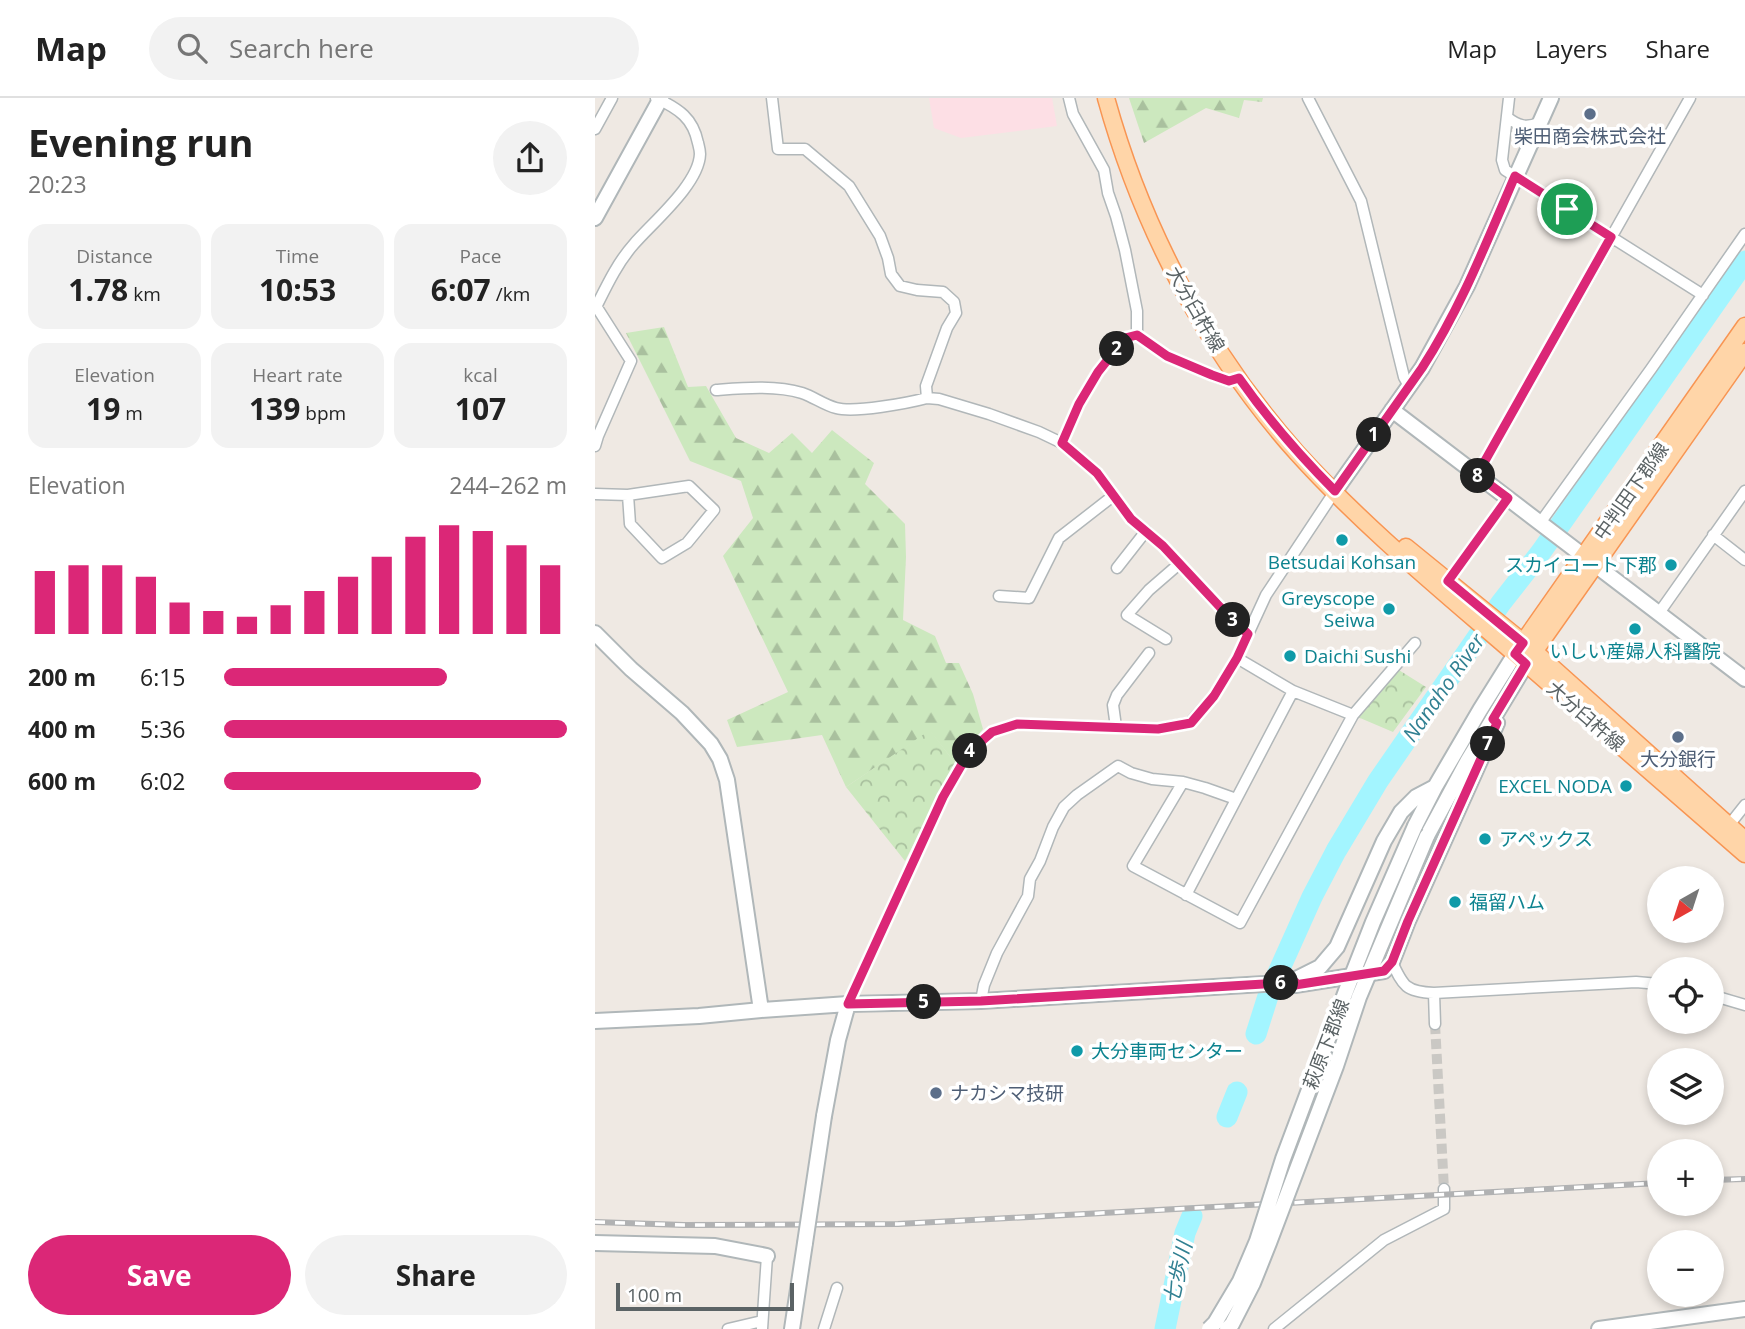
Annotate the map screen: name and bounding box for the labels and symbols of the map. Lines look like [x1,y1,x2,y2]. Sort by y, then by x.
marker: 柴田商会株式会社 [1582,106,1598,122]
place label: 柴田商会株式会社 [1514,123,1666,149]
pin [1537,179,1597,239]
street label: 大分臼杵線 [1161,261,1231,357]
pin: 2 [1099,331,1135,366]
pin: 1 [1357,418,1391,452]
street label: 中判田下郡線 [1588,437,1674,545]
pin: 8 [1461,458,1495,494]
marker: Betsudai Kohsan [1334,532,1350,548]
place label: Betsudai Kohsan [1268,549,1416,575]
place label: スカイコート下郡 [1505,552,1657,578]
marker: スカイコート下郡 [1663,557,1679,573]
place label: Greyscope Seiwa [1281,585,1375,633]
marker: Greyscope Seiwa [1381,601,1397,617]
pin: 3 [1215,602,1251,638]
marker: いしい産婦人科醫院 [1627,621,1643,637]
water label: Nanaho River [1396,627,1491,747]
place label: いしい産婦人科醫院 [1549,638,1721,664]
place label: Daichi Sushi [1304,643,1411,669]
marker: Daichi Sushi [1282,648,1298,664]
street label: 大分臼杵線 [1542,675,1630,757]
pin: 7 [1471,726,1505,762]
marker: 大分銀行 [1670,729,1686,745]
pin: 4 [953,734,987,768]
place label: 大分銀行 [1640,746,1716,772]
place label: EXCEL NODA [1498,773,1612,799]
marker: EXCEL NODA [1618,778,1634,794]
place label: アペックス [1499,826,1593,852]
marker: アペックス [1477,831,1493,847]
north arrow [1647,866,1724,943]
place label: 福留ハム [1469,889,1545,915]
marker: 福留ハム [1447,894,1463,910]
pin: 6 [1263,966,1299,1001]
pin: 5 [907,984,941,1020]
street label: 萩原下郡線 [1297,995,1355,1093]
place label: 大分車両センター [1091,1038,1243,1064]
marker: 大分車両センター [1069,1043,1085,1059]
place label: ナカシマ技研 [950,1080,1064,1106]
marker: ナカシマ技研 [928,1085,944,1101]
water label: 七歩川 [1156,1237,1198,1307]
scale bar [616,1280,795,1312]

